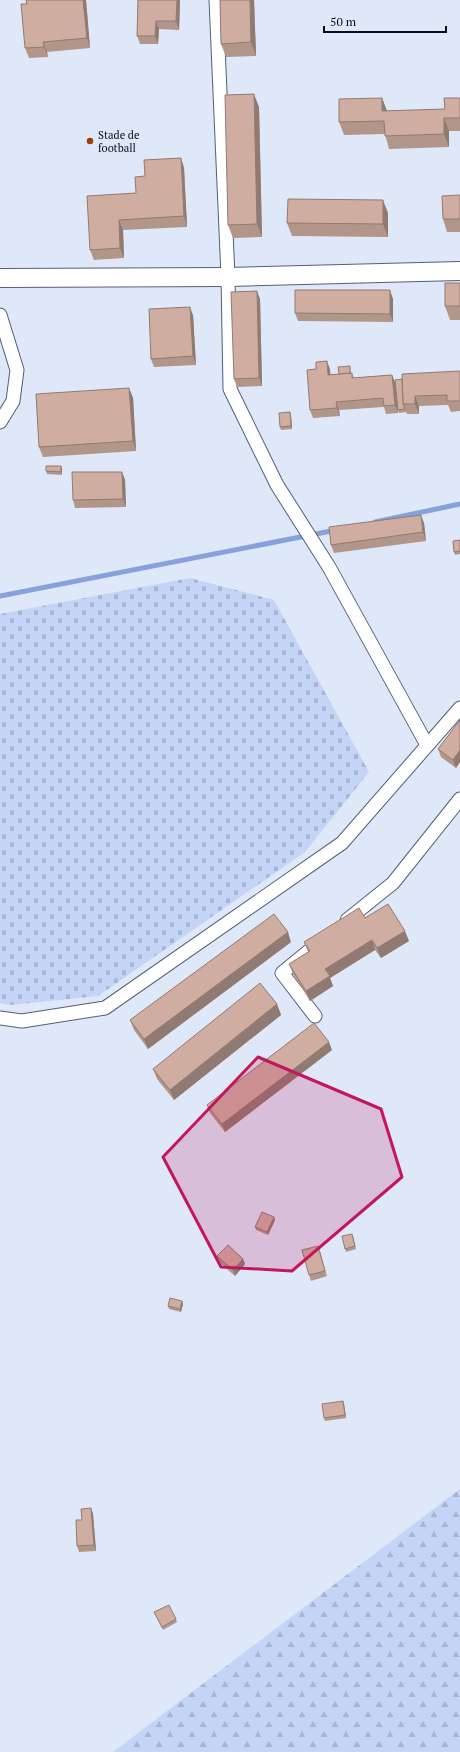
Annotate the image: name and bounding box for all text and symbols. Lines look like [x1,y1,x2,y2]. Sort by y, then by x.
scale bar [324,8,446,34]
text: 50 m [330,14,357,29]
place label: Stade de football [98,128,140,155]
marker: Stade de football [85,136,95,146]

